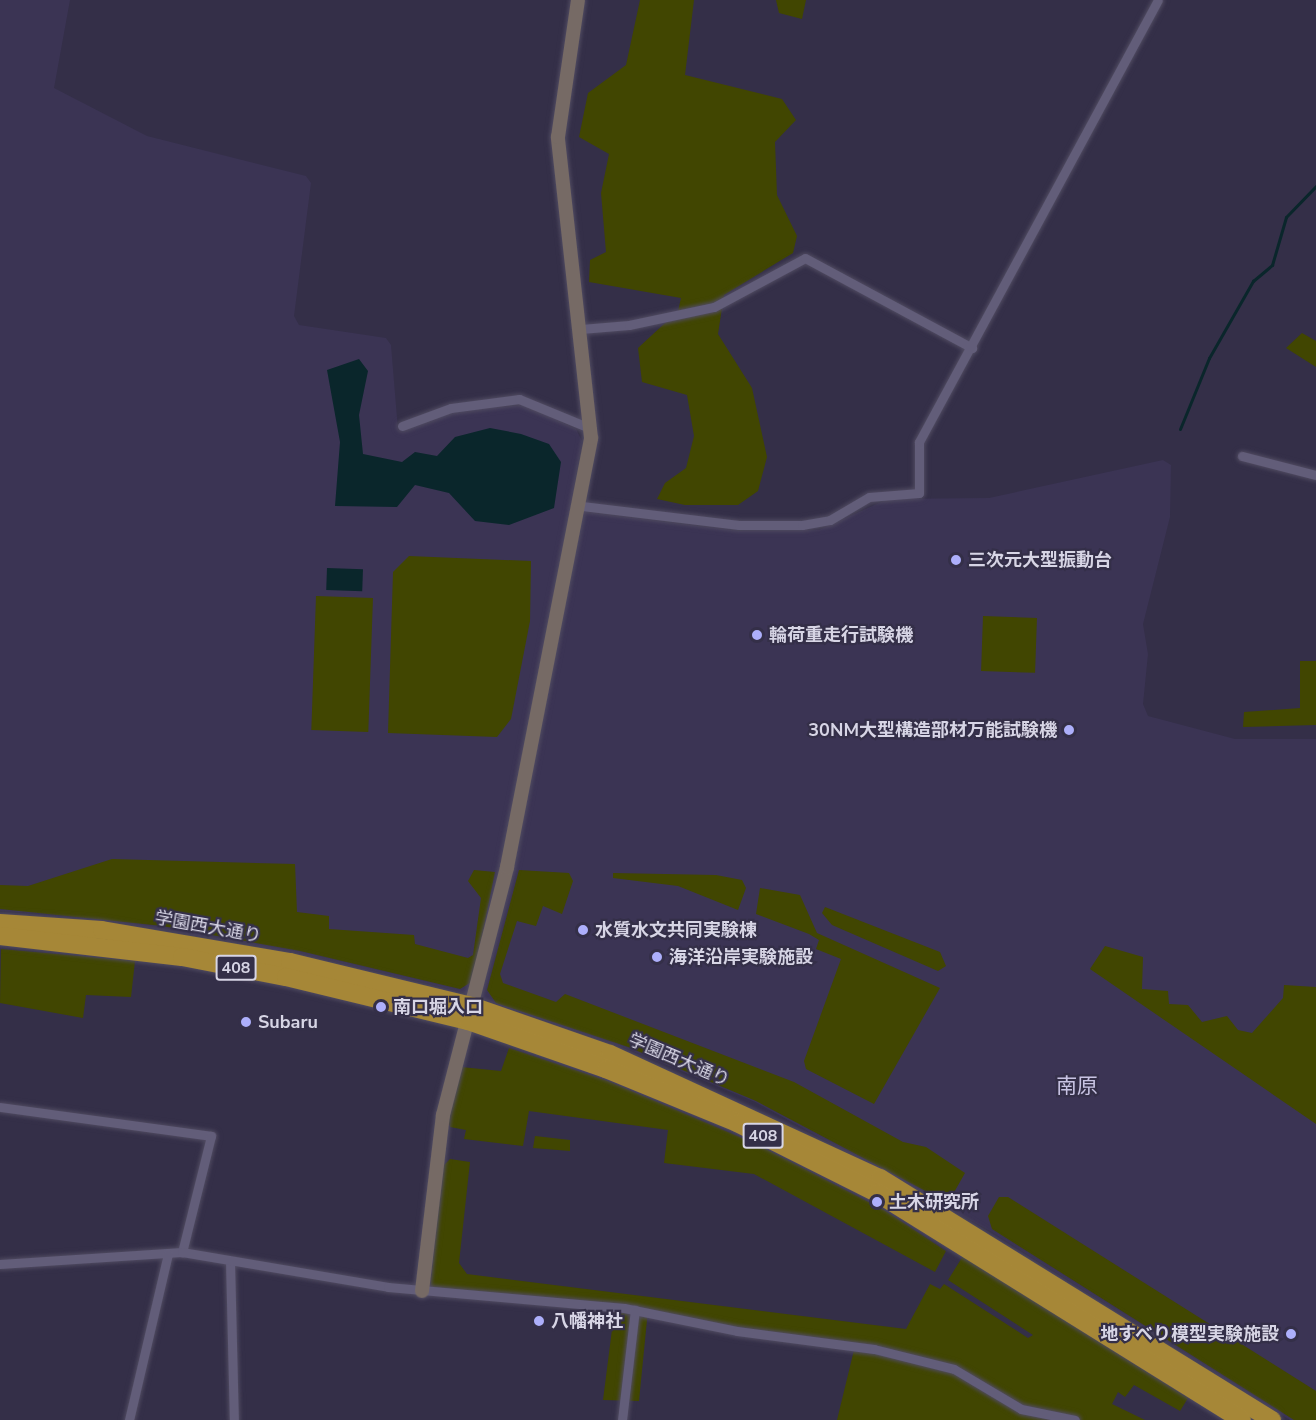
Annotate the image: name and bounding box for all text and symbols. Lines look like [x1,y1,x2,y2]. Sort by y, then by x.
place label: 三次元大型振動台 [968,549,1112,571]
marker: 三次元大型振動台 [949,553,963,567]
place label: 輪荷重走行試験機 [769,624,913,646]
marker: 輪荷重走行試験機 [750,628,764,642]
place label: 30NM大型構造部材万能試験機 [808,719,1057,741]
marker: 30NM大型構造部材万能試験機 [1062,723,1076,737]
street label: 学園西大通り [153,907,263,947]
place label: 水質水文共同実験棟 [595,919,757,941]
marker: 水質水文共同実験棟 [576,923,590,937]
place label: 海洋沿岸実験施設 [669,946,813,968]
marker: 海洋沿岸実験施設 [650,950,664,964]
road number: 408 [215,955,257,981]
place label: 南口堀入口 [393,996,483,1018]
marker: 南口堀入口 [374,1000,388,1014]
place label: Subaru [258,1011,318,1033]
marker: Subaru [239,1015,253,1029]
street label: 学園西大通り [625,1029,733,1091]
district label: 南原 [1056,1073,1098,1099]
road number: 408 [742,1123,784,1149]
place label: 土木研究所 [889,1191,979,1213]
marker: 土木研究所 [870,1195,884,1209]
place label: 八幡神社 [551,1310,623,1332]
marker: 八幡神社 [532,1314,546,1328]
place label: 地すべり模型実験施設 [1099,1323,1279,1345]
marker: 地すべり模型実験施設 [1284,1327,1298,1341]

